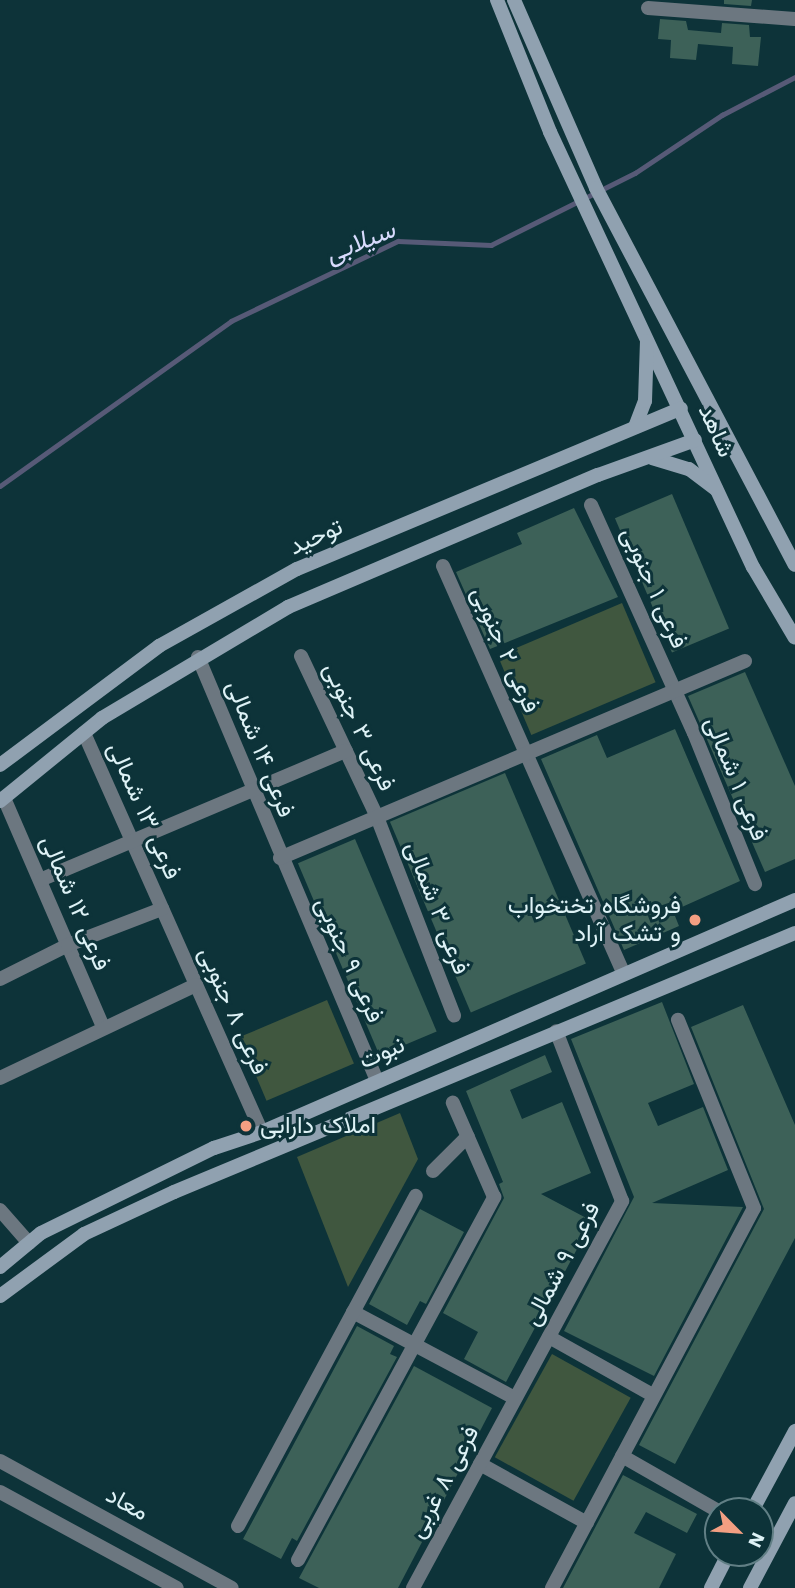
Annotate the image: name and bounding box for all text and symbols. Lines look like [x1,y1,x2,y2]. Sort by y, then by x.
water label: سیلابی [321,214,399,270]
street label: شاهد [692,400,740,462]
street label: توحید [285,513,347,561]
street label: فرعی ۱ جنوبی [615,523,693,653]
street label: فرعی ۲ جنوبی [464,582,546,718]
street label: فرعی ۳ جنوبی [317,658,401,796]
street label: فرعی ۱۴ شمالی [220,676,300,822]
street label: فرعی ۱ شمالی [698,713,774,845]
street label: فرعی ۱۳ شمالی [101,738,187,884]
street label: فرعی ۱۲ شمالی [34,831,116,975]
street label: فرعی ۳ شمالی [398,837,476,979]
place label: فروشگاه تختخواب و تشک آراد [508,892,681,948]
street label: فرعی ۹ جنوبی [309,893,389,1027]
marker: فروشگاه تختخواب و تشک آراد [687,912,703,928]
street label: فرعی ۸ جنوبی [192,943,274,1079]
street label: نبوت [355,1030,409,1076]
place label: املاک دارابی [260,1112,376,1140]
marker: املاک دارابی [238,1118,254,1134]
street label: فرعی ۹ شمالی [517,1197,607,1331]
street label: فرعی ۸ غربی [402,1421,486,1543]
street label: معاد [101,1481,153,1527]
north arrow [704,1497,774,1567]
text: N [743,1529,770,1551]

